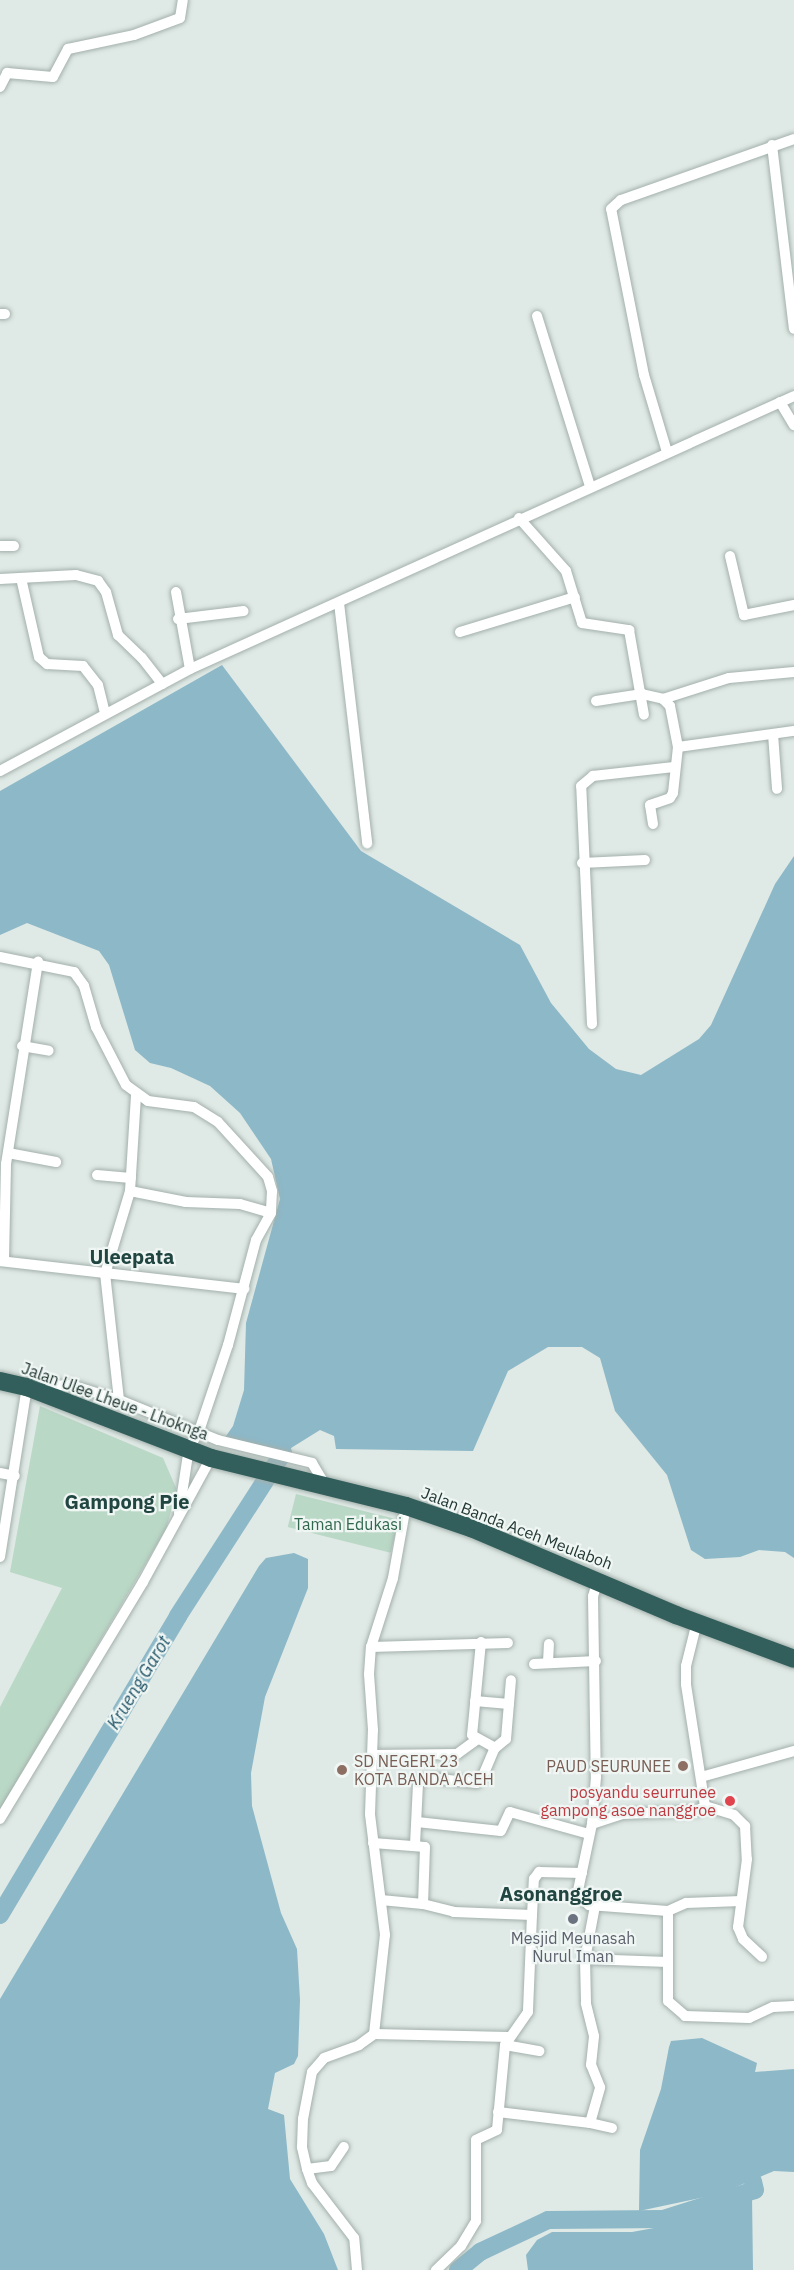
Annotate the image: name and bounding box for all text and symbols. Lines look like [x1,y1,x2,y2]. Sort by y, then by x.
district label: Uleepata [90,1244,174,1268]
street label: Jalan Ulee Lheue - Lhoknga [19,1358,211,1444]
street label: Jalan Banda Aceh Meulaboh [419,1483,615,1573]
district label: Gampong Pie [65,1489,189,1513]
park label: Taman Edukasi [294,1514,402,1534]
water label: Krueng Garot [103,1633,175,1733]
place label: SD NEGERI 23 KOTA BANDA ACEH [354,1751,494,1789]
place label: PAUD SEURUNEE [546,1756,671,1776]
marker: PAUD SEURUNEE [676,1759,690,1773]
marker: SD NEGERI 23 KOTA BANDA ACEH [335,1763,349,1777]
place label: posyandu seurrunee gampong asoe nanggroe [540,1782,716,1820]
marker: posyandu seurrunee gampong asoe nanggroe [721,1792,739,1810]
district label: Asonanggroe [500,1881,622,1905]
marker: Mesjid Meunasah Nurul Iman [566,1912,580,1926]
place label: Mesjid Meunasah Nurul Iman [511,1928,635,1966]

